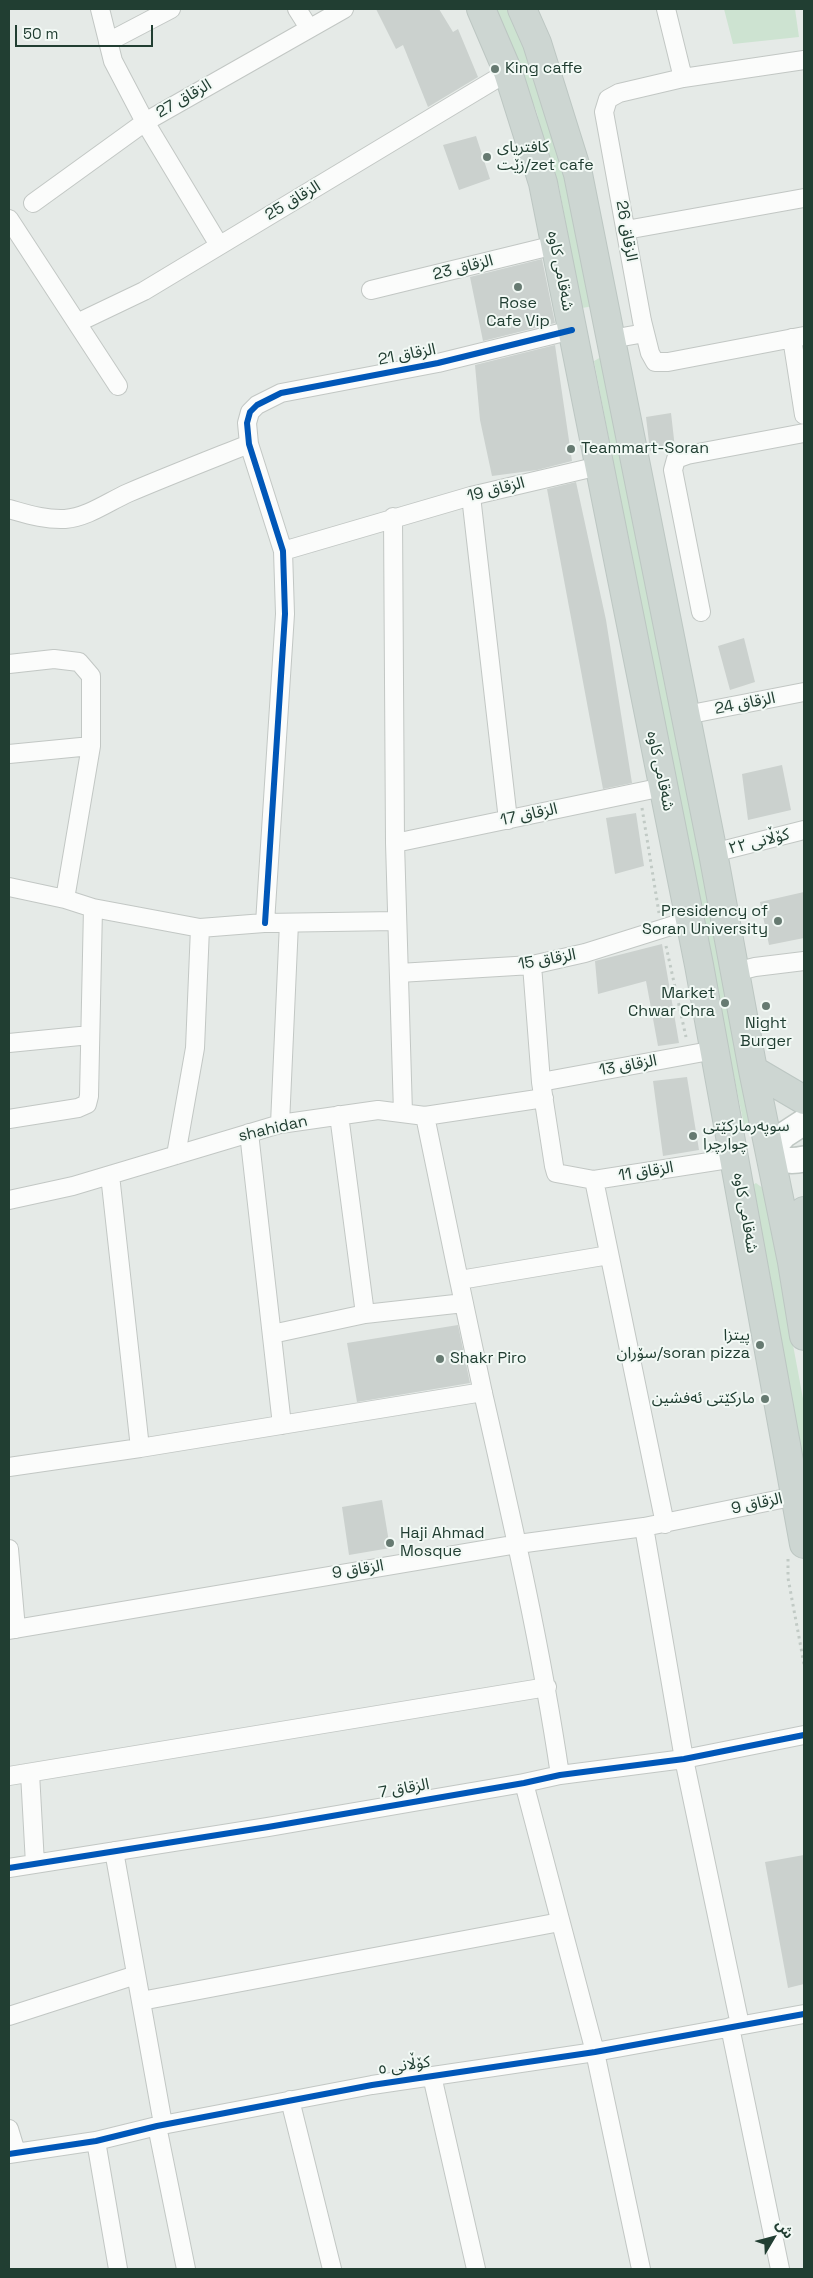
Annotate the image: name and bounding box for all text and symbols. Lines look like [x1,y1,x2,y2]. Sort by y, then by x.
scale bar [18,15,155,47]
text: 50 m [23,24,58,43]
place label: King caffe [505,59,582,79]
marker: King caffe [489,63,501,75]
street label: الزقاق 27 [153,76,215,122]
place label: کافتریای زێت/zet cafe [497,138,594,176]
marker: کافتریای زێت/zet cafe [481,151,493,163]
street label: الزقاق 25 [262,177,324,225]
street label: الزقاق 26 [611,199,641,263]
street label: شەقامی کاوە [543,229,577,313]
street label: الزقاق 23 [431,251,495,285]
marker: Rose Cafe Vip [512,281,524,293]
place label: Rose Cafe Vip [486,294,550,332]
street label: الزقاق 21 [376,340,438,370]
place label: Teammart-Soran [581,439,709,459]
marker: Teammart-Soran [565,443,577,455]
street label: الزقاق 19 [465,474,527,506]
street label: الزقاق 24 [713,689,777,719]
street label: شەقامی کاوە [642,729,678,813]
street label: الزقاق 17 [499,800,559,830]
street label: کۆڵانی ٢٢ [727,825,791,859]
place label: Presidency of Soran University [642,902,768,940]
marker: Presidency of Soran University [772,915,784,927]
street label: الزقاق 15 [517,945,577,975]
place label: Market Chwar Chra [628,984,715,1022]
marker: Market Chwar Chra [719,997,731,1009]
marker: Night Burger [760,1000,772,1012]
place label: Night Burger [740,1014,792,1052]
street label: الزقاق 13 [598,1051,658,1081]
street label: shahidan [237,1112,309,1146]
place label: سوپەرمارکێتی چوارچرا [703,1117,789,1155]
marker: سوپەرمارکێتی چوارچرا [687,1130,699,1142]
street label: الزقاق 11 [617,1158,675,1186]
street label: شەقامی کاوە [728,1171,762,1255]
place label: پیتزا سۆران/soran pizza [617,1326,750,1364]
marker: پیتزا سۆران/soran pizza [754,1339,766,1351]
place label: Shakr Piro [450,1349,527,1369]
marker: Shakr Piro [434,1353,446,1365]
place label: مارکێتی ئەفشین [652,1389,755,1409]
marker: مارکێتی ئەفشین [759,1393,771,1405]
street label: الزقاق 9 [730,1489,784,1519]
place label: Haji Ahmad Mosque [400,1524,485,1562]
marker: Haji Ahmad Mosque [384,1537,396,1549]
street label: الزقاق 9 [331,1556,385,1584]
street label: الزقاق 7 [377,1775,431,1803]
street label: کۆڵانی ٥ [377,2053,431,2079]
north arrow [748,2213,798,2263]
text: ش [772,2216,798,2242]

